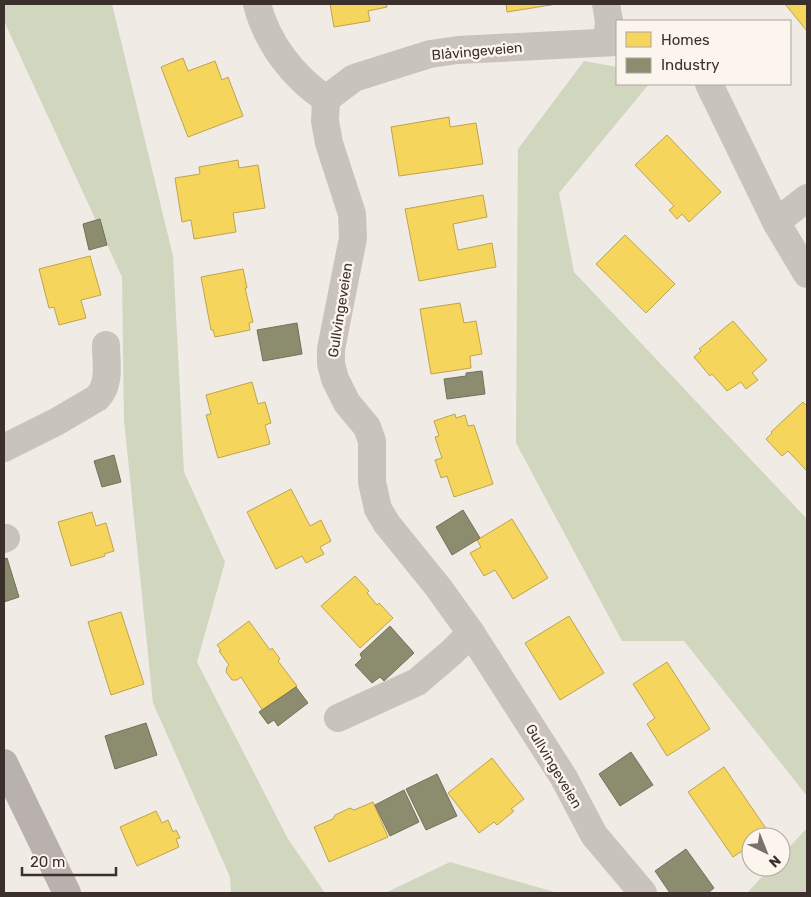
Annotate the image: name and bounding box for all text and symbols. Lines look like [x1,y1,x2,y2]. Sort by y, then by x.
legend [616,20,791,85]
text: Homes [661,31,710,49]
street label: Blåvingeveien [431,39,523,64]
text: Industry [661,56,720,74]
street label: Gullvingeveien [325,262,356,359]
street label: Gullvingeveien [522,721,585,812]
north arrow [741,827,791,877]
scale bar [22,844,116,876]
text: N [765,851,784,871]
text: 20 m [30,853,65,871]

